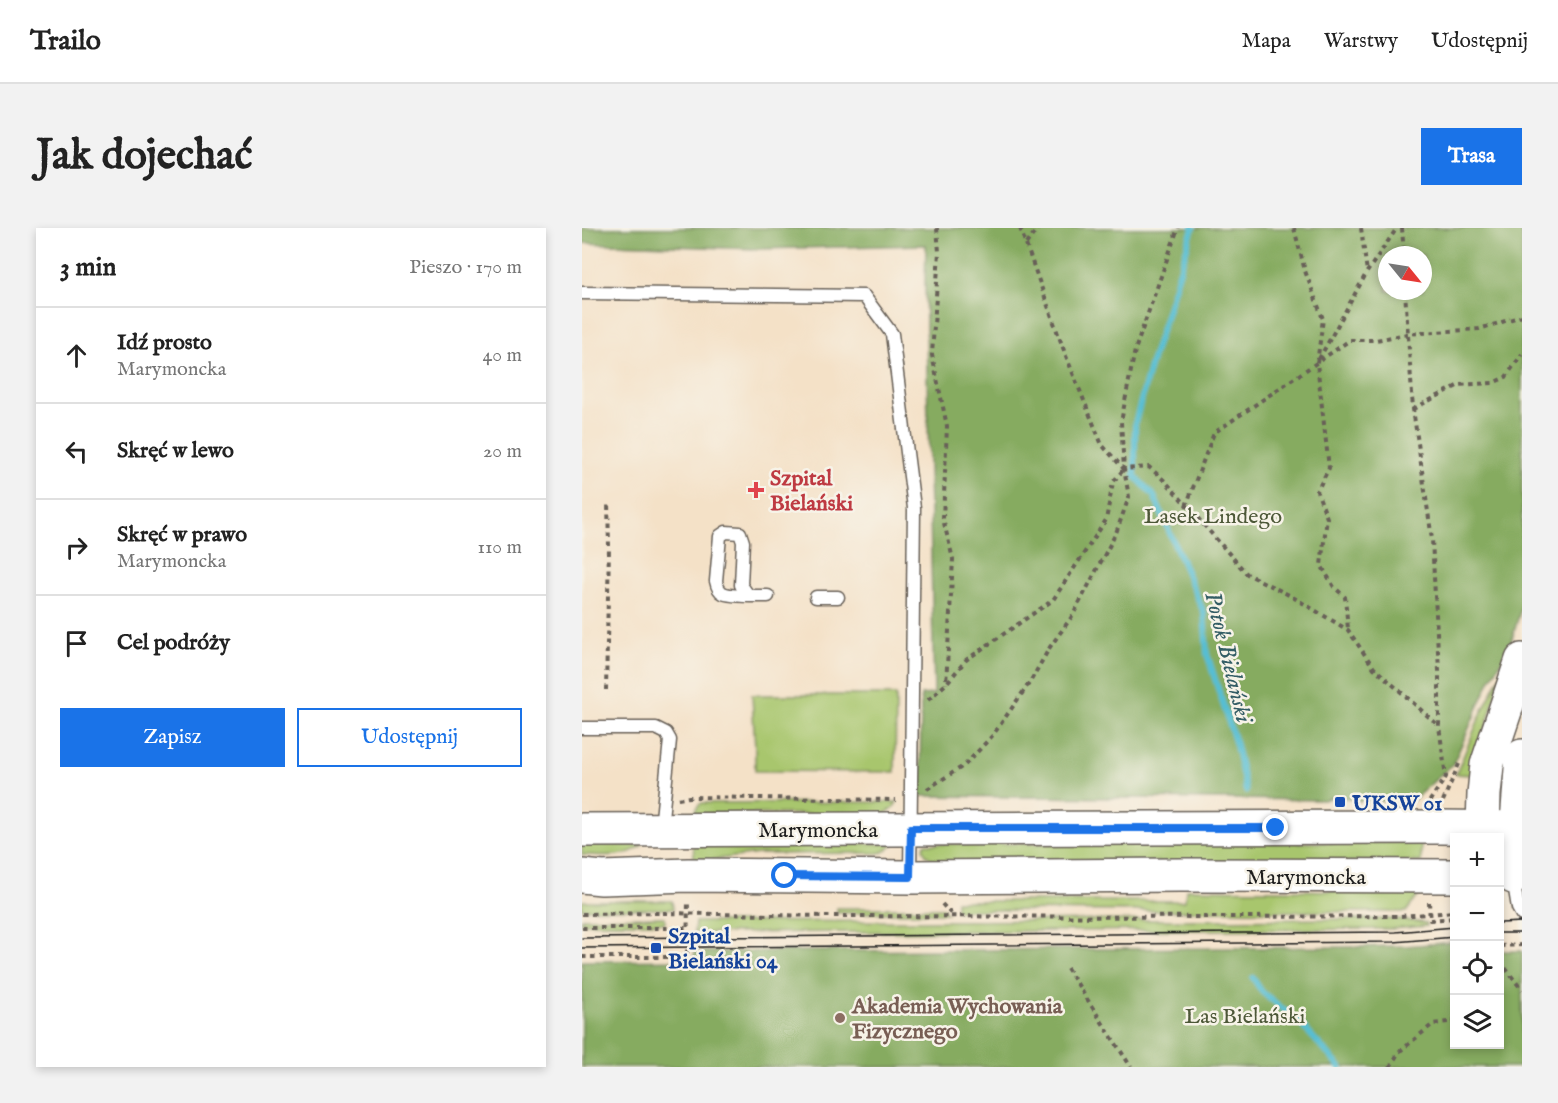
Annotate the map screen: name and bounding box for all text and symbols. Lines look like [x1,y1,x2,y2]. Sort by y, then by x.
text: Trailo [30,24,101,59]
text: Mapa [1241,28,1291,55]
text: Warstwy [1324,28,1398,55]
text: Udostępnij [1431,28,1528,55]
button: Trasa [1421,128,1522,185]
text: Jak dojechać [36,130,253,183]
north arrow [1378,246,1432,300]
text: 3 min [60,251,116,284]
text: Pieszo · 170 m [409,255,522,280]
text: Idź prosto [117,329,212,357]
icon: ahead [60,339,93,372]
text: 40 m [483,343,522,368]
text: Marymoncka [117,357,226,382]
icon: left [60,435,93,468]
text: Skręć w lewo [117,437,234,465]
text: 20 m [483,439,522,464]
place label: Szpital Bielański [770,465,853,518]
marker: Szpital Bielański [747,481,765,499]
park label: Lasek Lindego [1144,503,1282,531]
text: Skręć w prawo [117,521,247,549]
icon: right [60,531,93,564]
text: 110 m [478,535,522,560]
text: Marymoncka [117,549,226,574]
water label: Potok Bielański [1196,589,1259,728]
icon: arrive [60,627,93,660]
text: Cel podróży [117,629,230,657]
button: Zapisz [60,708,285,767]
button: Udostępnij [297,708,522,767]
place label: UKSW 01 [1351,790,1442,818]
marker: UKSW 01 [1333,795,1347,809]
route end [1262,814,1288,840]
street label: Marymoncka [758,817,879,845]
map controls [1450,833,1504,1049]
button: + [1450,833,1504,887]
route start [771,862,797,888]
street label: Marymoncka [1246,864,1367,892]
button: − [1450,887,1504,941]
place label: Szpital Bielański 04 [668,923,779,976]
marker: Szpital Bielański 04 [649,941,663,955]
button: locate [1450,941,1504,995]
place label: Akademia Wychowania Fizycznego [851,993,1063,1046]
button: layers [1450,995,1504,1049]
park label: Las Bielański [1185,1003,1305,1031]
marker: Akademia Wychowania Fizycznego [833,1011,847,1025]

